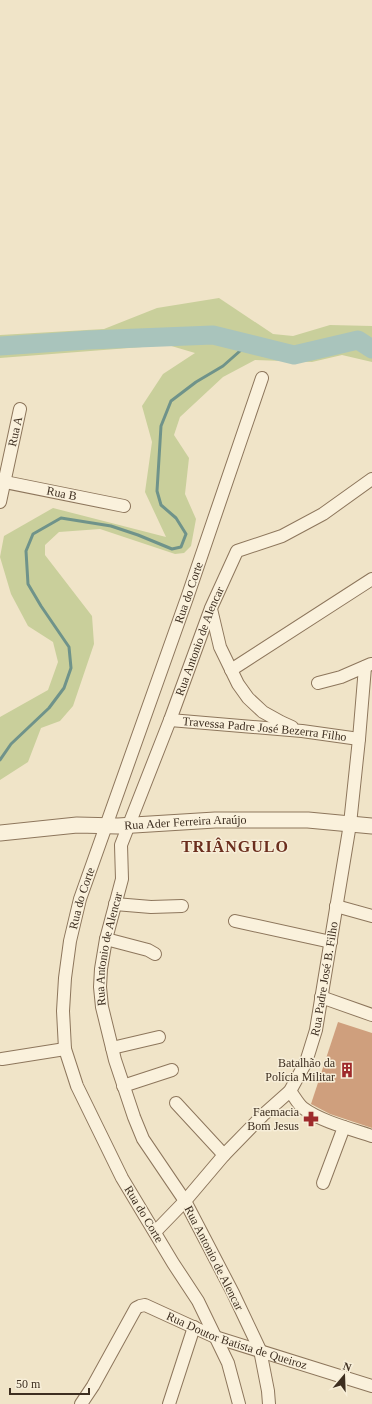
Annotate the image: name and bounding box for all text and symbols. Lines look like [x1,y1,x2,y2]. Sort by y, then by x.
street label: Rua A [5,415,25,448]
street label: Rua B [45,484,78,503]
street label: Rua do Corte [172,560,206,625]
street label: Rua Antonio de Alencar [172,584,227,698]
street label: Travessa Padre José Bezerra Filho [182,714,348,744]
street label: Rua Ader Ferreira Araújo [124,813,247,833]
district label: TRIÂNGULO [181,837,289,855]
street label: Rua do Corte [66,865,98,931]
street label: Rua Antonio de Alencar [93,890,125,1007]
street label: Rua Padre José B. Filho [308,921,341,1038]
place label: Batalhão da Polícia Militar [265,1056,336,1084]
building icon: Batalhão da Polícia Militar [338,1061,356,1079]
place label: Faemacia Bom Jesus [247,1105,300,1133]
pharmacy icon: Faemacia Bom Jesus [302,1110,320,1128]
street label: Rua do Corte [122,1183,166,1245]
street label: Rua Antonio de Alencar [182,1203,246,1313]
street label: Rua Doutor Batista de Queiroz [164,1309,309,1372]
north arrow [324,1356,364,1396]
text: N [342,1360,353,1374]
scale bar [10,1370,89,1396]
text: 50 m [16,1377,41,1391]

